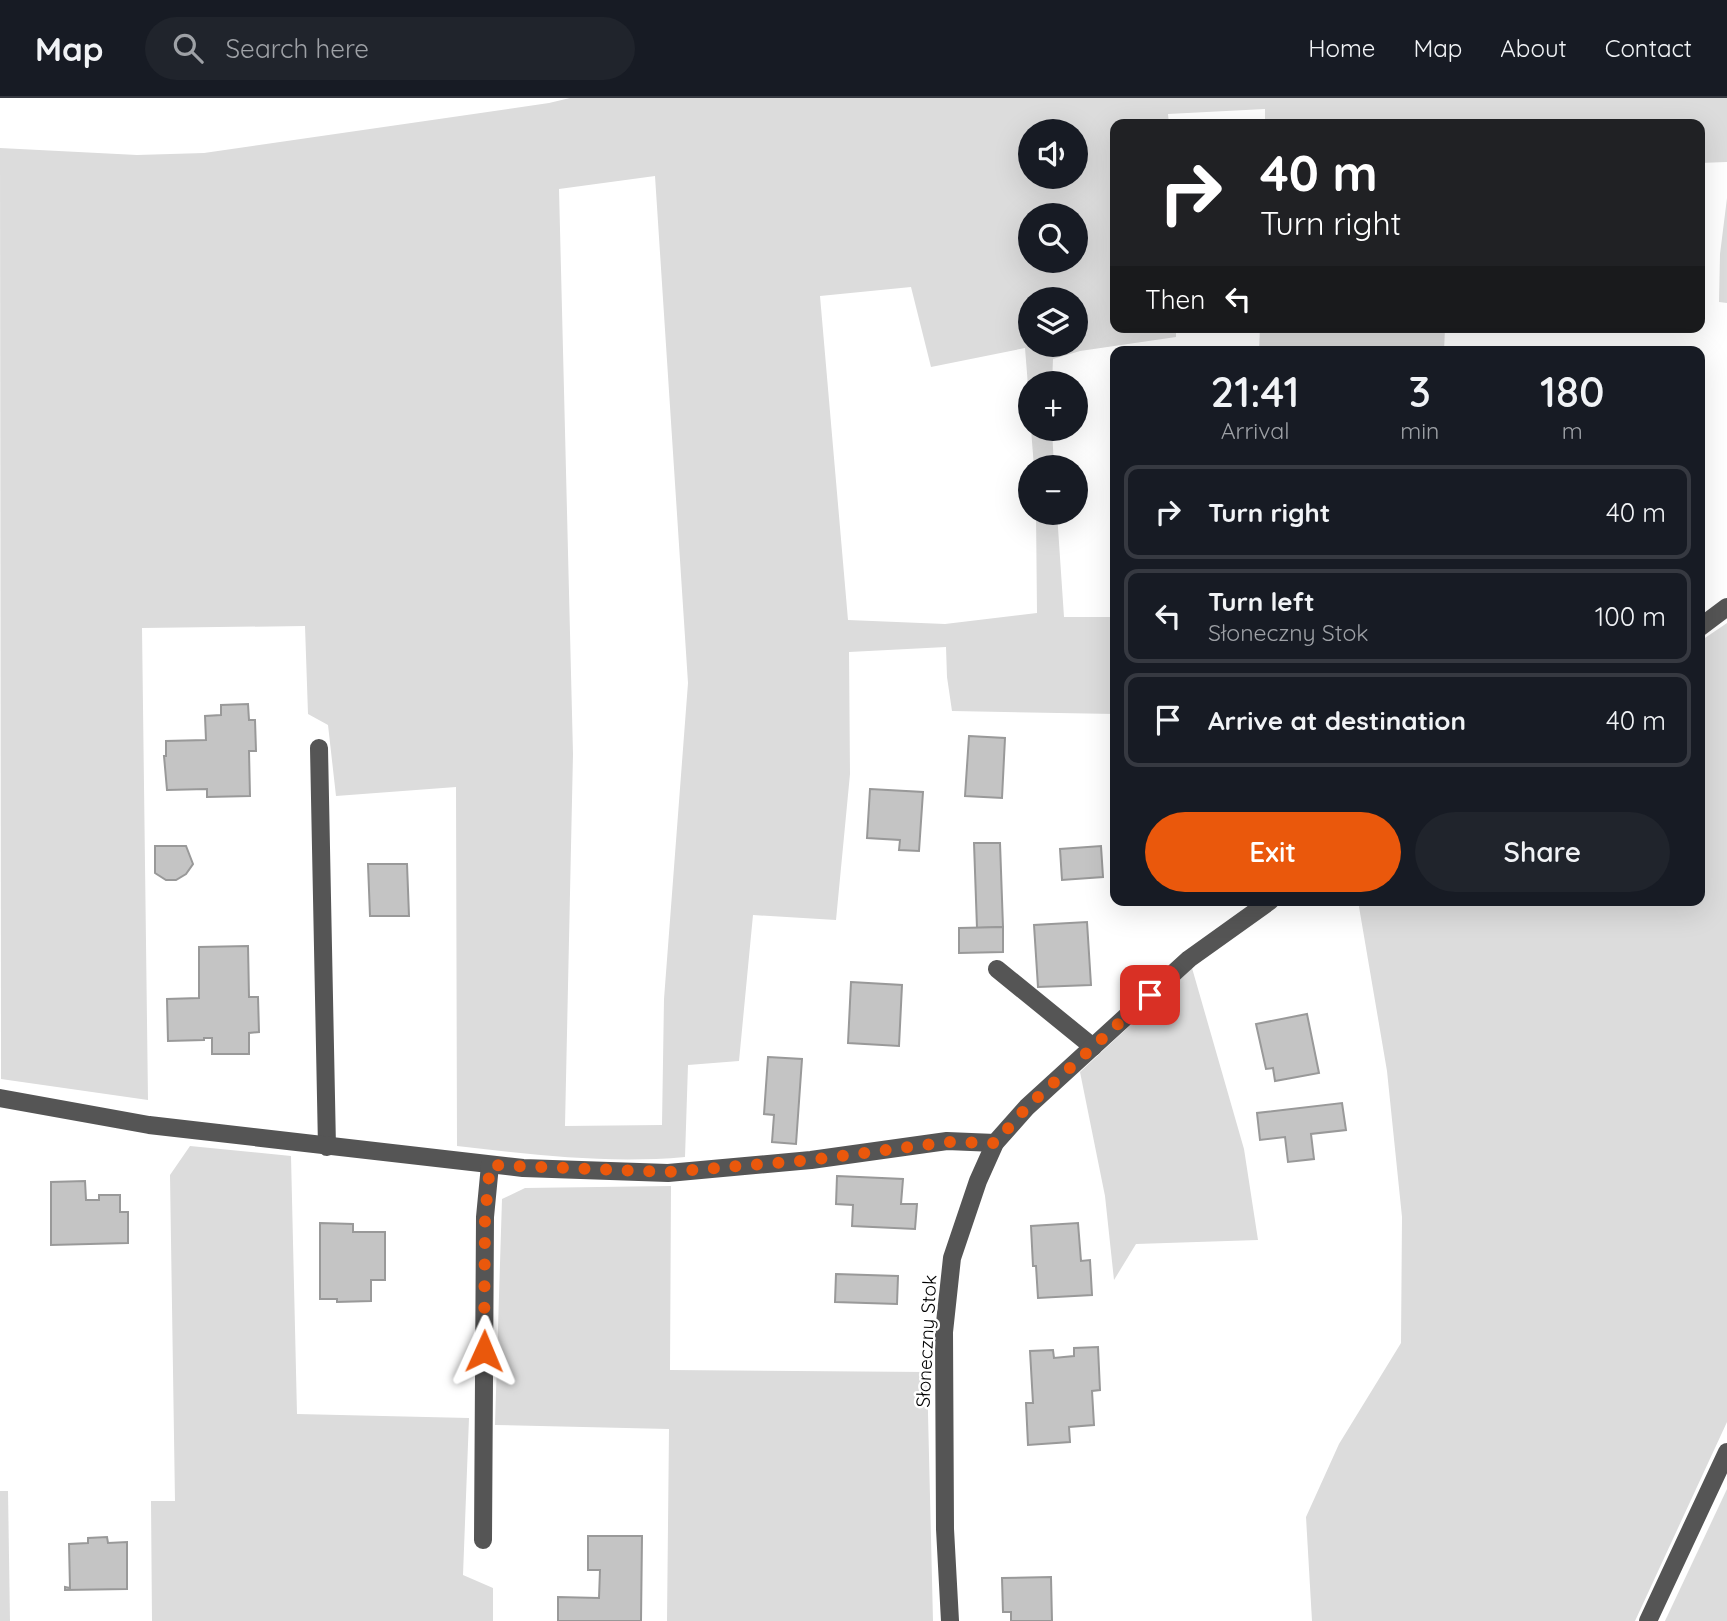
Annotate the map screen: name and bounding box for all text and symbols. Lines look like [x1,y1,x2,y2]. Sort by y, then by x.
search box [145,17,635,80]
text: Map [35,28,103,69]
icon: search [169,29,207,67]
text: Search here [225,32,369,65]
text: Home [1308,33,1375,63]
text: Map [1413,33,1462,63]
text: About [1500,33,1567,63]
text: Contact [1605,33,1692,63]
map controls [1018,119,1088,525]
button: sound [1018,119,1088,189]
text: 40 m [1260,142,1378,203]
icon: right [1145,147,1236,238]
button: search [1018,203,1088,273]
text: Turn right [1260,203,1401,243]
icon: left [1219,280,1257,318]
text: Then [1145,283,1205,316]
button: layers [1018,287,1088,357]
text: 21:41 [1211,365,1300,418]
text: 3 [1409,365,1431,418]
text: 180 [1540,365,1604,418]
button: + [1018,371,1088,441]
text: Arrival [1221,416,1290,445]
text: min [1400,416,1439,445]
text: m [1562,416,1583,445]
button: − [1018,455,1088,525]
icon: right [1149,493,1187,531]
text: Turn right [1208,496,1330,529]
text: 40 m [1606,496,1666,529]
text: Turn left [1208,585,1315,618]
icon: left [1149,597,1187,635]
text: 100 m [1595,600,1666,633]
text: Słoneczny Stok [1208,618,1369,647]
icon: arrive [1149,701,1187,739]
text: Arrive at destination [1208,704,1466,737]
text: 40 m [1606,704,1666,737]
button: Exit [1145,812,1401,892]
button: Share [1415,812,1670,892]
pin [1120,965,1180,1025]
icon: arrive [1131,976,1169,1014]
street label: Słoneczny Stok [911,1274,941,1408]
position arrow [447,1314,521,1388]

